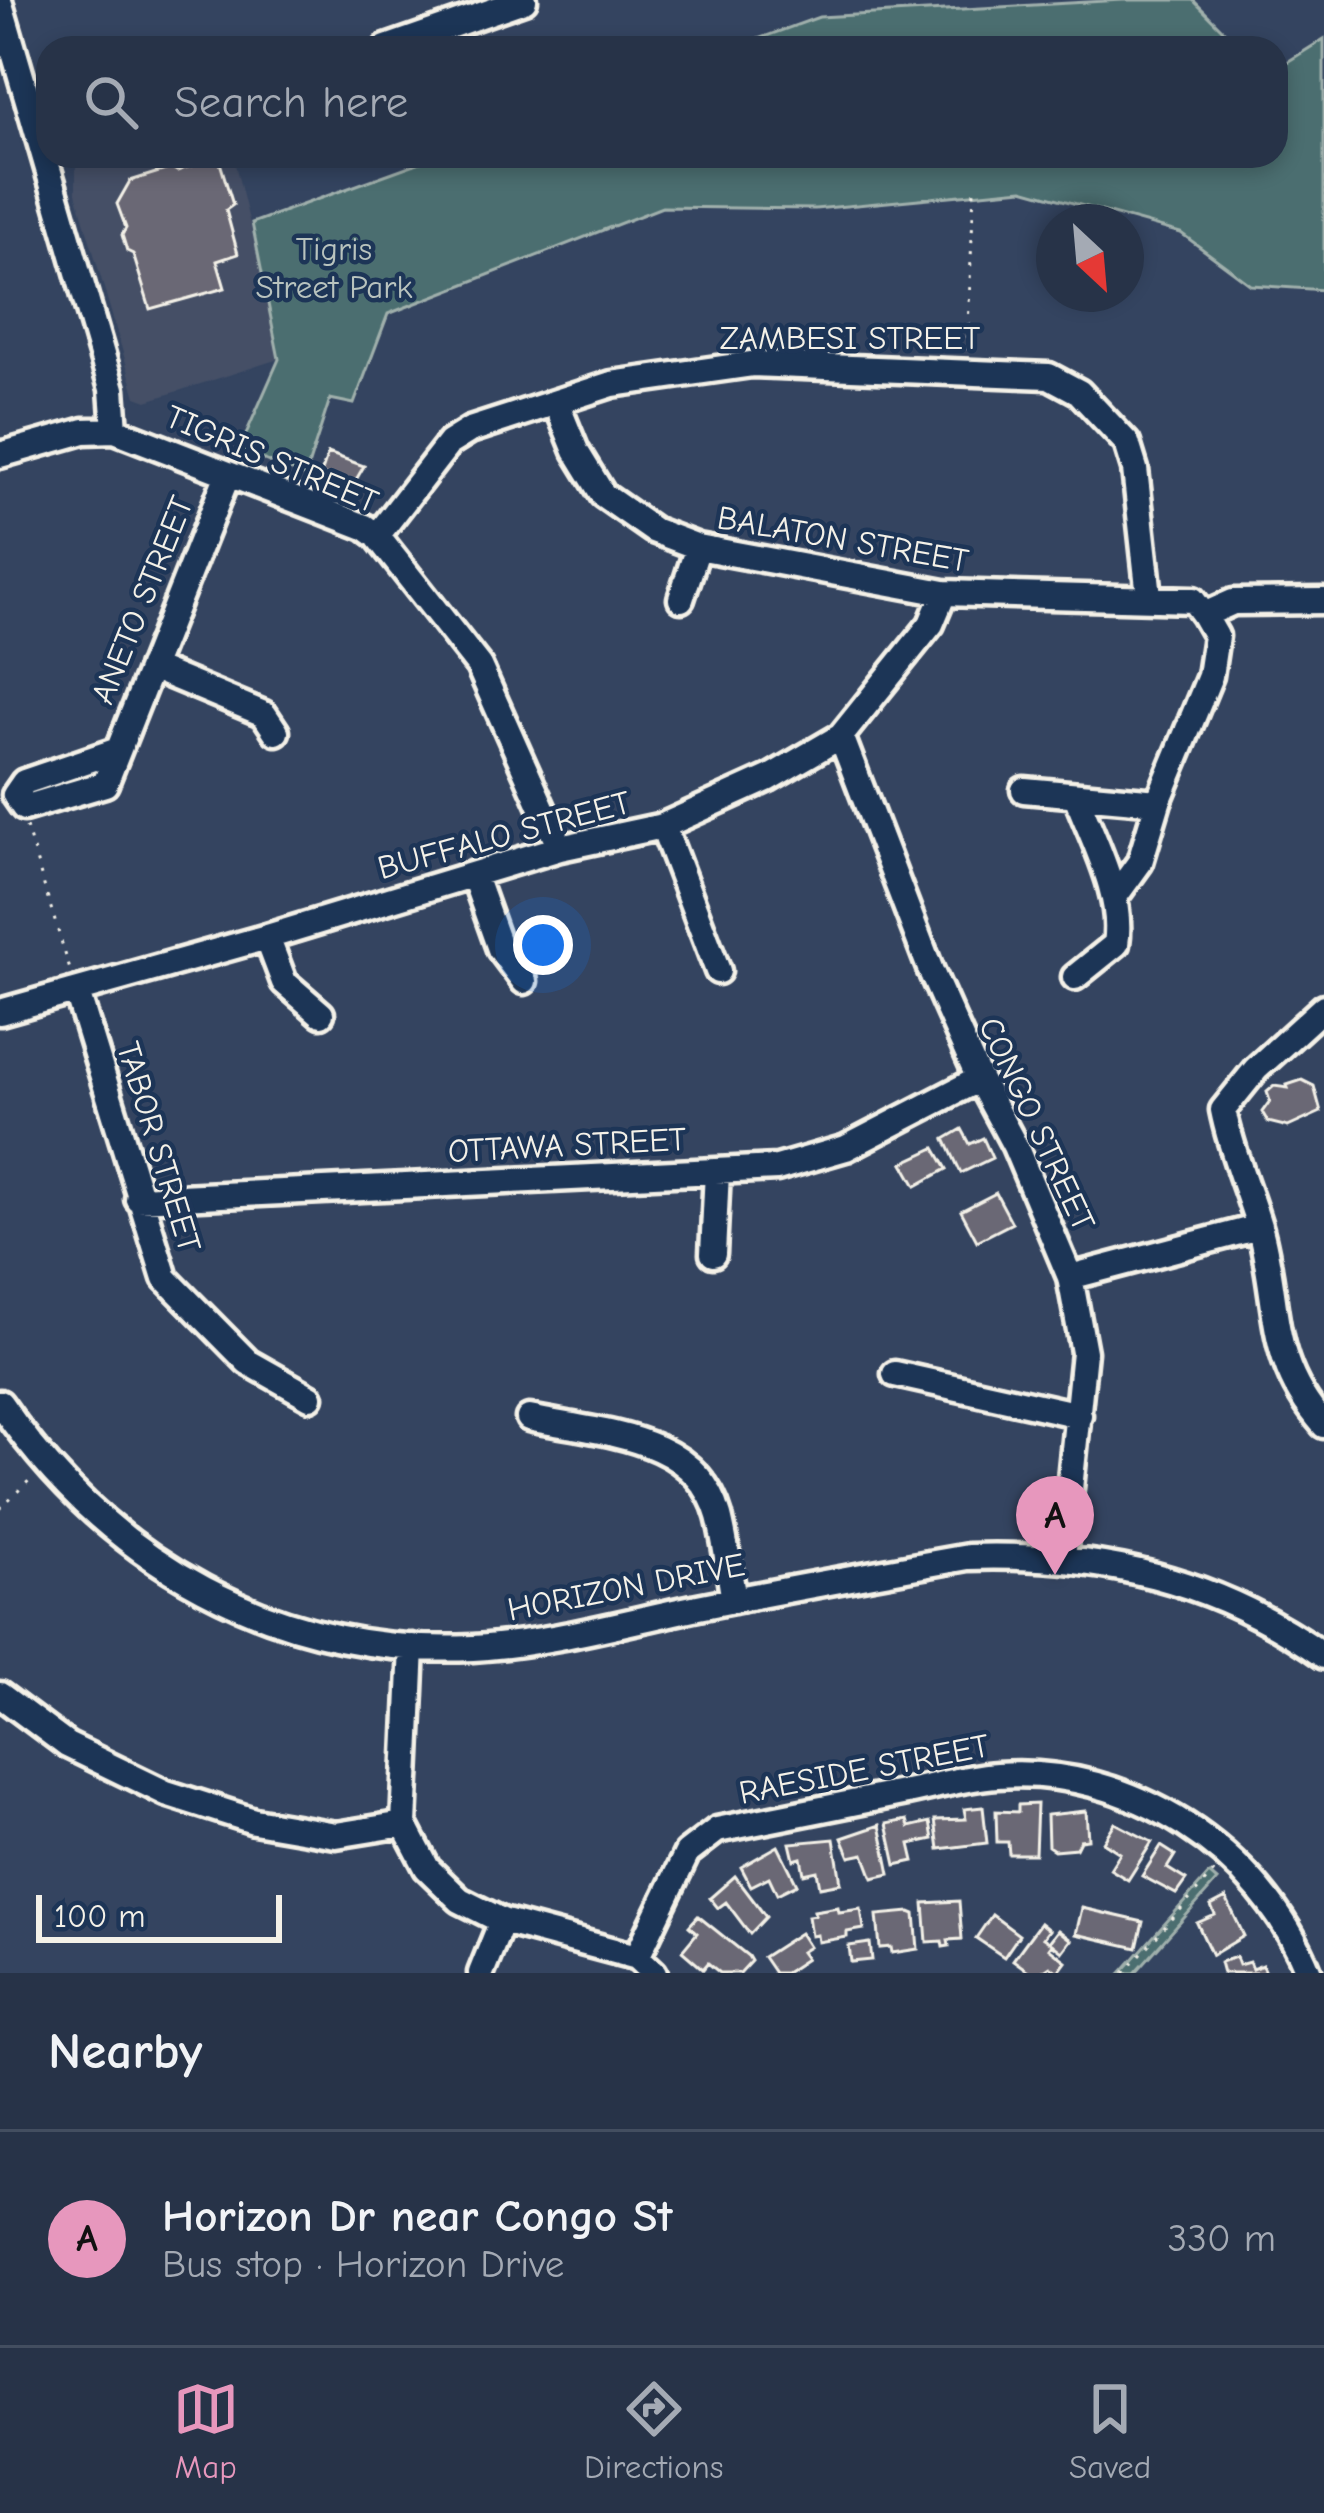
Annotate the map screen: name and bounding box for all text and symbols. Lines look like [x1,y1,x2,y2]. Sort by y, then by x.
search box [36,36,1288,168]
icon: search [78,69,144,135]
text: Search here [174,76,408,128]
north arrow [1036,204,1144,312]
park label: Tigris Street Park [256,230,412,306]
street label: ZAMBESI STREET [720,319,980,357]
street label: TIGRIS STREET [160,397,384,521]
street label: ANETO STREET [83,491,201,709]
street label: BALATON STREET [714,498,972,580]
street label: BUFFALO STREET [374,783,634,887]
your location [513,915,573,975]
street label: CONGO STREET [971,1011,1103,1237]
street label: TABOR STREET [109,1037,209,1257]
street label: OTTAWA STREET [447,1120,687,1170]
pin: A [1016,1476,1094,1575]
street label: HORIZON DRIVE [504,1545,748,1629]
street label: RAESIDE STREET [736,1726,992,1812]
scale bar [36,1889,282,1942]
text: 100 m [54,1897,146,1935]
text: Nearby [48,2022,202,2081]
text: Horizon Dr near Congo St [162,2190,672,2242]
text: A [76,2216,98,2261]
text: 330 m [1168,2216,1276,2261]
text: Bus stop · Horizon Drive [162,2242,564,2287]
tab: Map [173,2376,239,2486]
tab: Directions [584,2376,724,2486]
tab: Saved [1069,2376,1151,2486]

